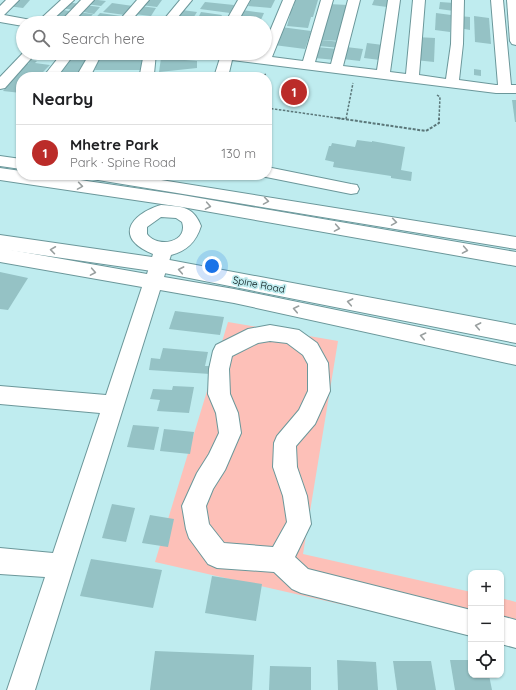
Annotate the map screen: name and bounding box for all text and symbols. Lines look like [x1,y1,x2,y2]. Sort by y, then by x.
search box [16,16,272,60]
icon: search [30,27,52,49]
text: Search here [62,29,145,48]
pin: 1 [281,77,307,107]
text: Nearby [32,88,93,109]
text: Mhetre Park [70,135,159,154]
text: 1 [42,145,48,161]
text: 130 m [221,145,256,161]
text: Park · Spine Road [70,154,176,170]
one-way arrow [77,181,83,190]
one-way arrow [263,196,269,205]
one-way arrow [205,201,212,210]
one-way arrow [391,218,397,226]
one-way arrow [334,223,340,232]
one-way arrow [462,245,468,254]
one-way arrow [50,246,56,255]
your location [202,256,222,276]
one-way arrow [178,266,184,274]
one-way arrow [90,267,97,276]
street label: Spine Road [232,273,286,296]
one-way arrow [347,298,353,307]
one-way arrow [293,306,299,314]
one-way arrow [475,323,481,331]
one-way arrow [420,333,426,341]
map controls [468,570,504,678]
button: + [468,570,504,606]
button: − [468,606,504,642]
button: locate [468,642,504,678]

